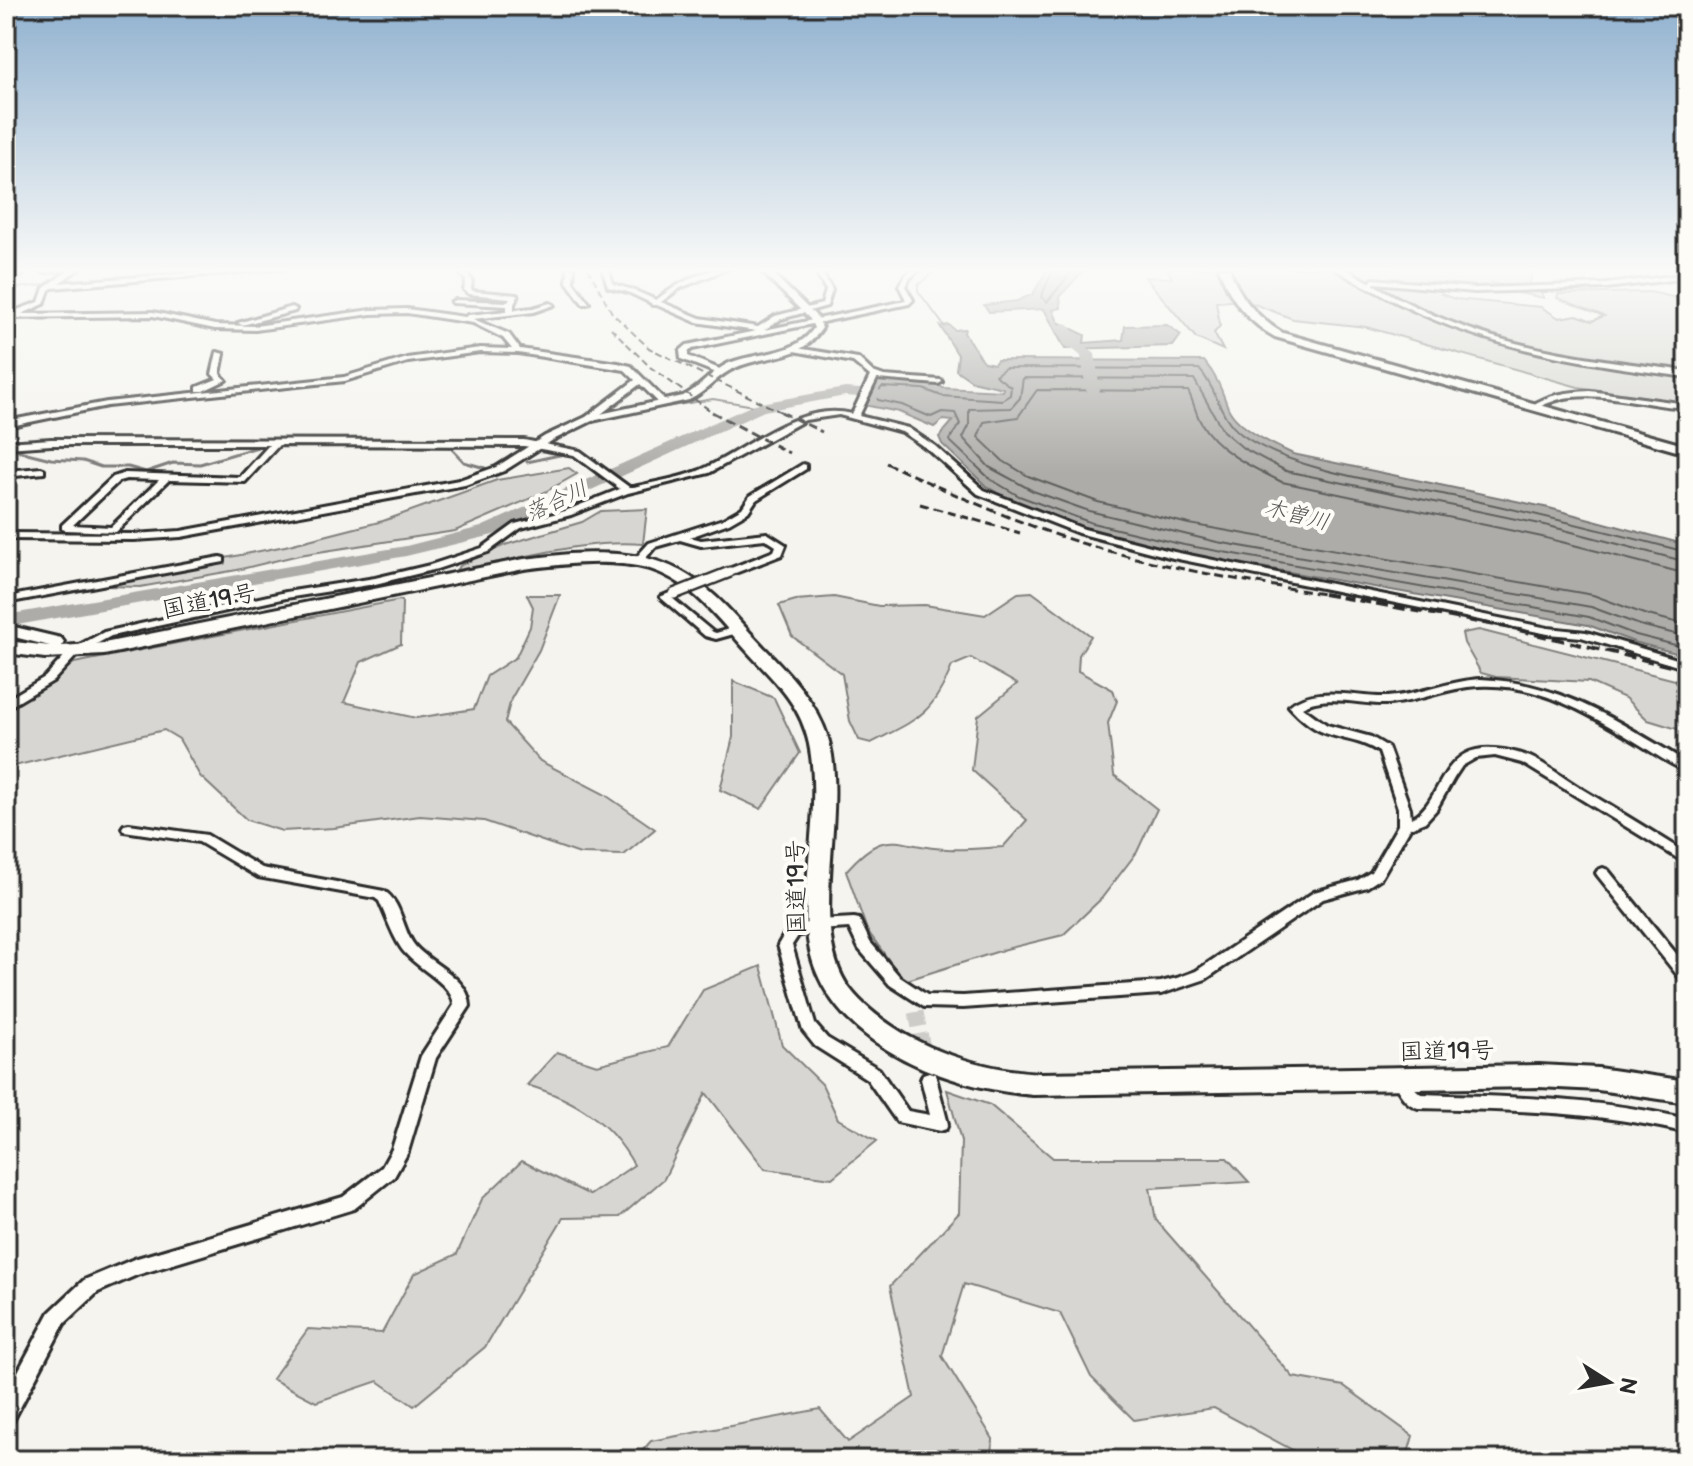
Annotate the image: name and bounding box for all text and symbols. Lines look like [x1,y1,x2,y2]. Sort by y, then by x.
water label: 落合川 [521,475,592,528]
water label: 木曽川 [1261,494,1332,537]
street label: 国道19号 [160,578,259,625]
street label: 国道19号 [781,839,812,935]
street label: 国道19号 [1399,1036,1495,1067]
north arrow [1569,1342,1649,1422]
text: N [1612,1375,1642,1396]

